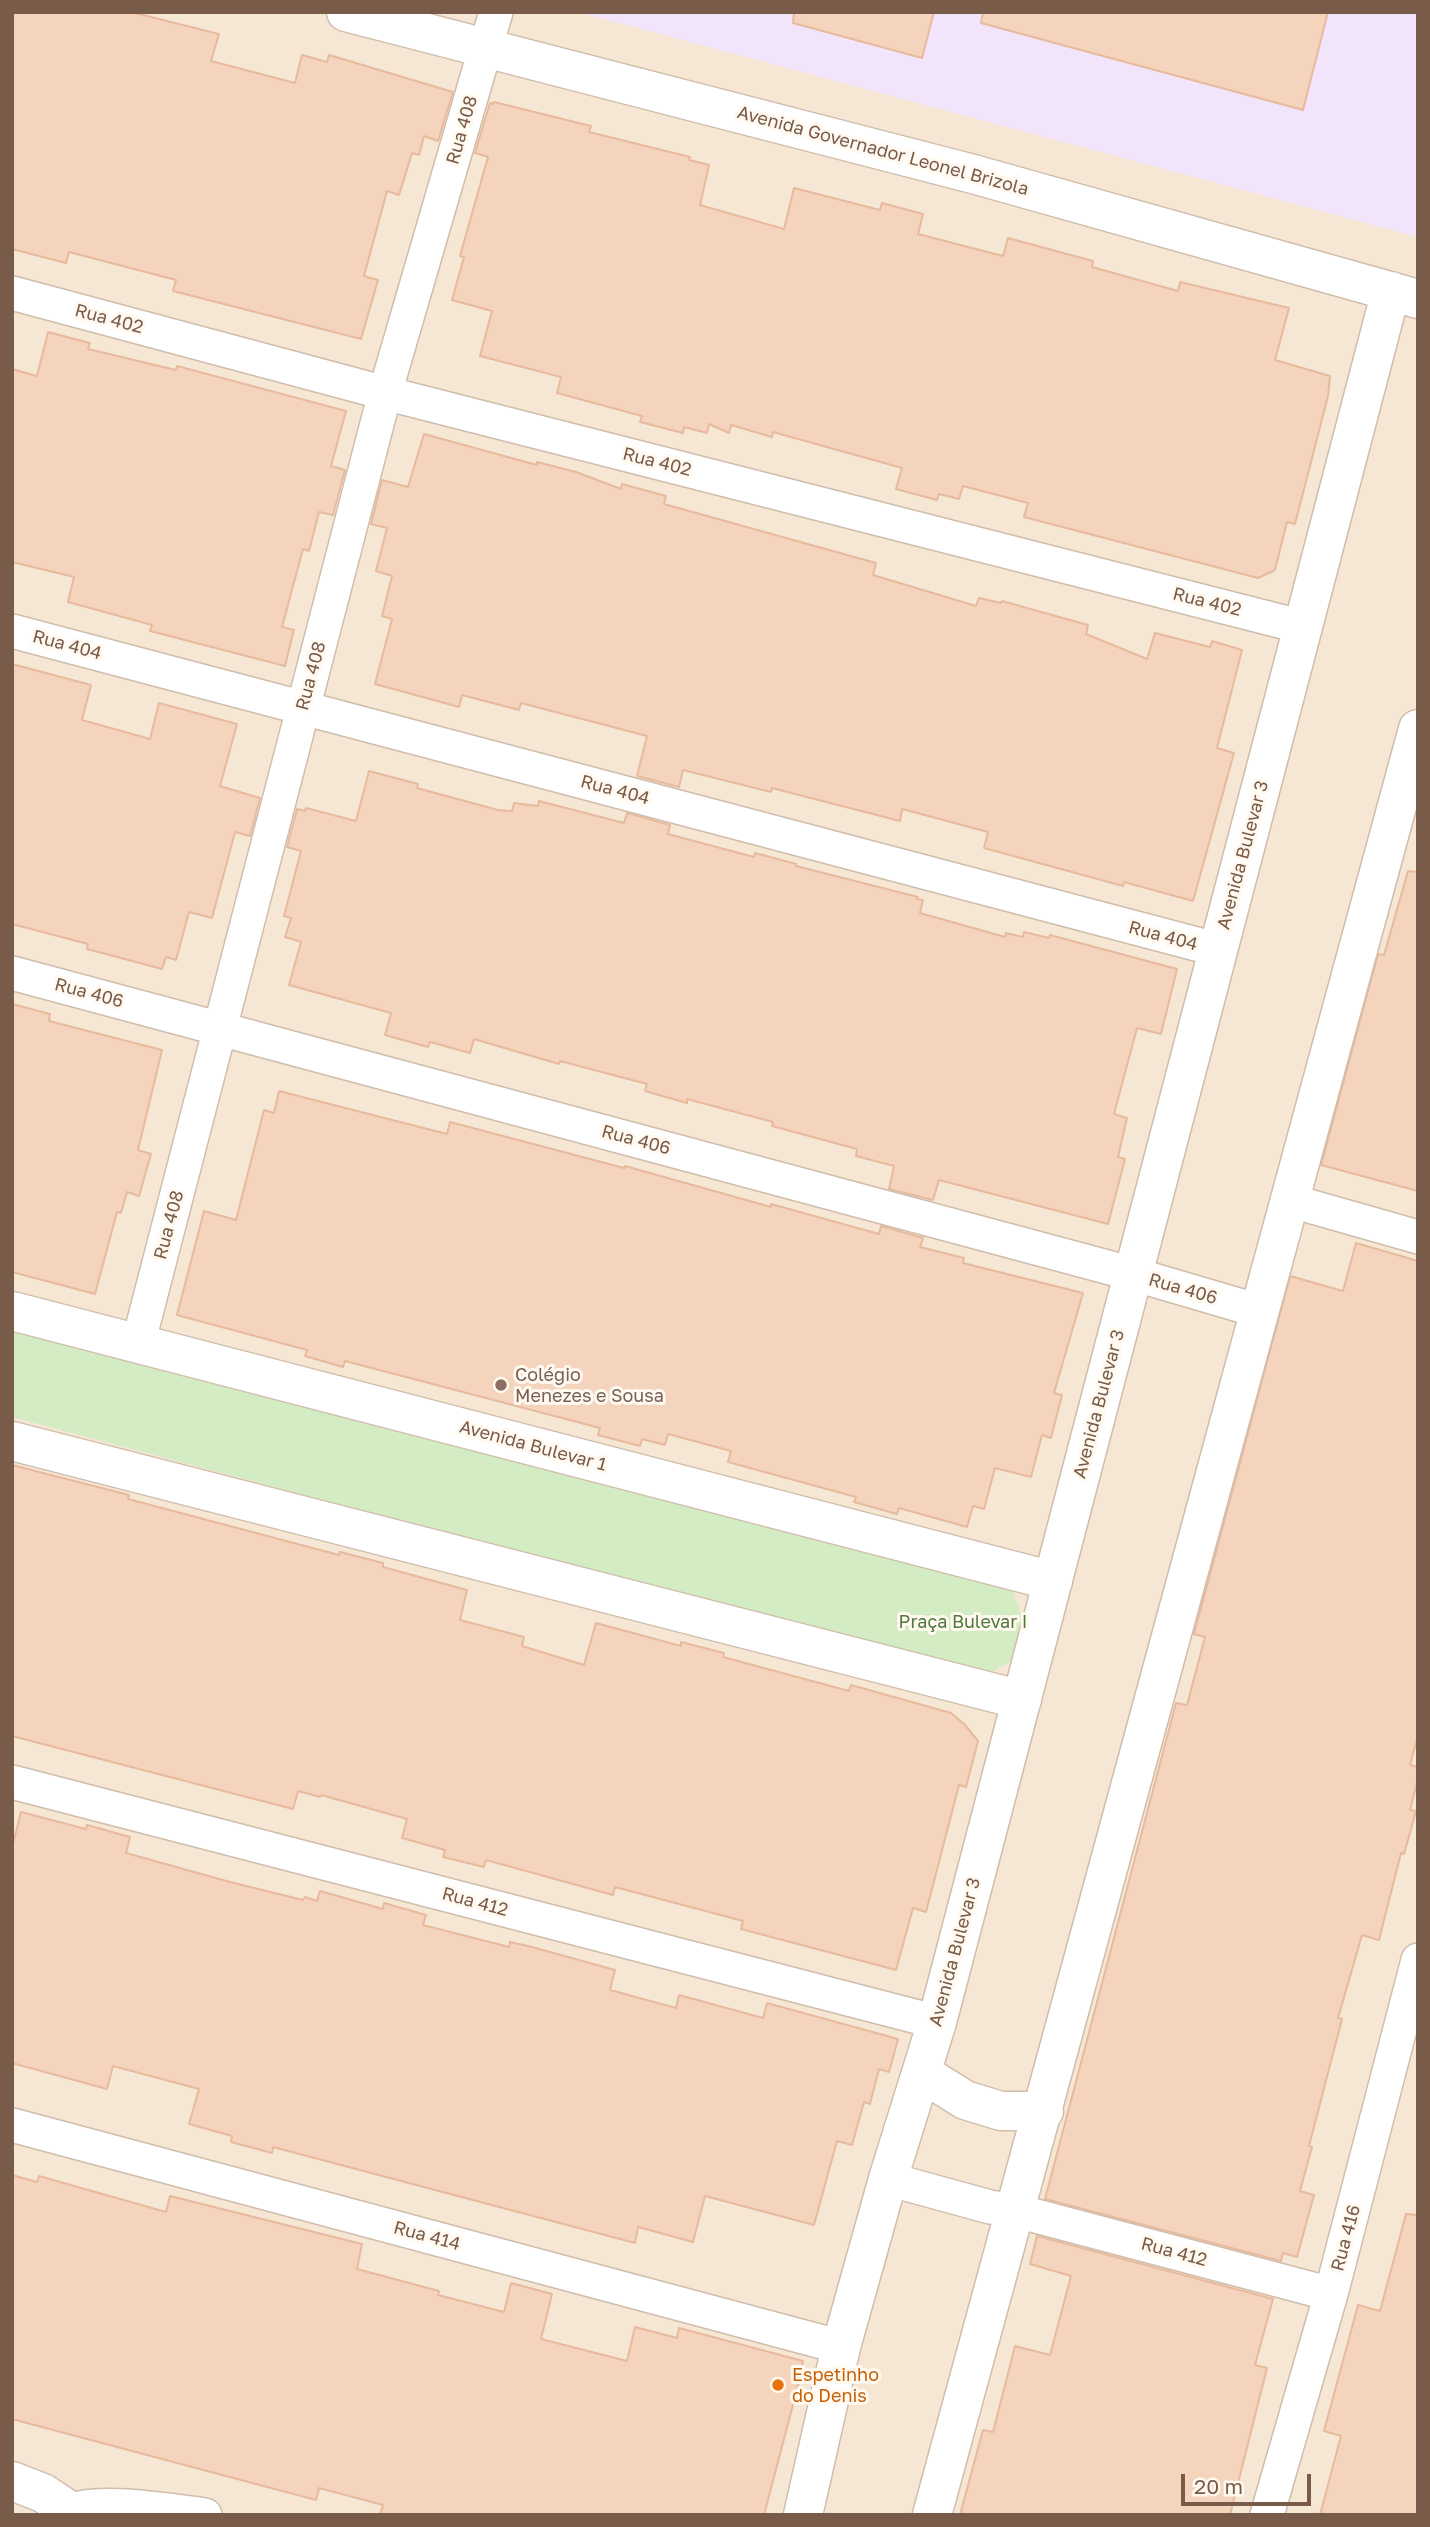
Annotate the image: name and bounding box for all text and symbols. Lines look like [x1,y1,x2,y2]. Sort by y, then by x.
street label: Rua 408 [442,93,482,167]
street label: Avenida Governador Leonel Brizola [735,102,1031,200]
street label: Rua 402 [72,300,146,338]
street label: Rua 402 [620,443,694,481]
street label: Rua 402 [1170,583,1244,621]
street label: Rua 404 [30,625,104,665]
street label: Rua 408 [291,639,331,713]
street label: Rua 404 [578,770,652,810]
street label: Avenida Bulevar 3 [1213,778,1273,932]
street label: Rua 404 [1126,916,1200,956]
street label: Rua 406 [52,973,126,1013]
street label: Rua 406 [599,1120,673,1160]
street label: Rua 408 [149,1188,189,1262]
street label: Rua 406 [1146,1269,1220,1309]
street label: Avenida Bulevar 3 [1069,1327,1129,1481]
place label: Colégio Menezes e Sousa [515,1364,664,1406]
marker: Colégio Menezes e Sousa [493,1377,509,1393]
street label: Avenida Bulevar 1 [457,1416,609,1476]
park label: Praça Bulevar I [899,1611,1027,1633]
street label: Avenida Bulevar 3 [925,1875,985,2029]
street label: Rua 412 [440,1883,510,1921]
street label: Rua 416 [1327,2202,1365,2274]
street label: Rua 414 [391,2217,463,2255]
street label: Rua 412 [1139,2233,1209,2271]
place label: Espetinho do Denis [792,2364,879,2406]
marker: Espetinho do Denis [770,2377,786,2393]
scale bar [1185,2460,1314,2504]
text: 20 m [1194,2473,1243,2499]

